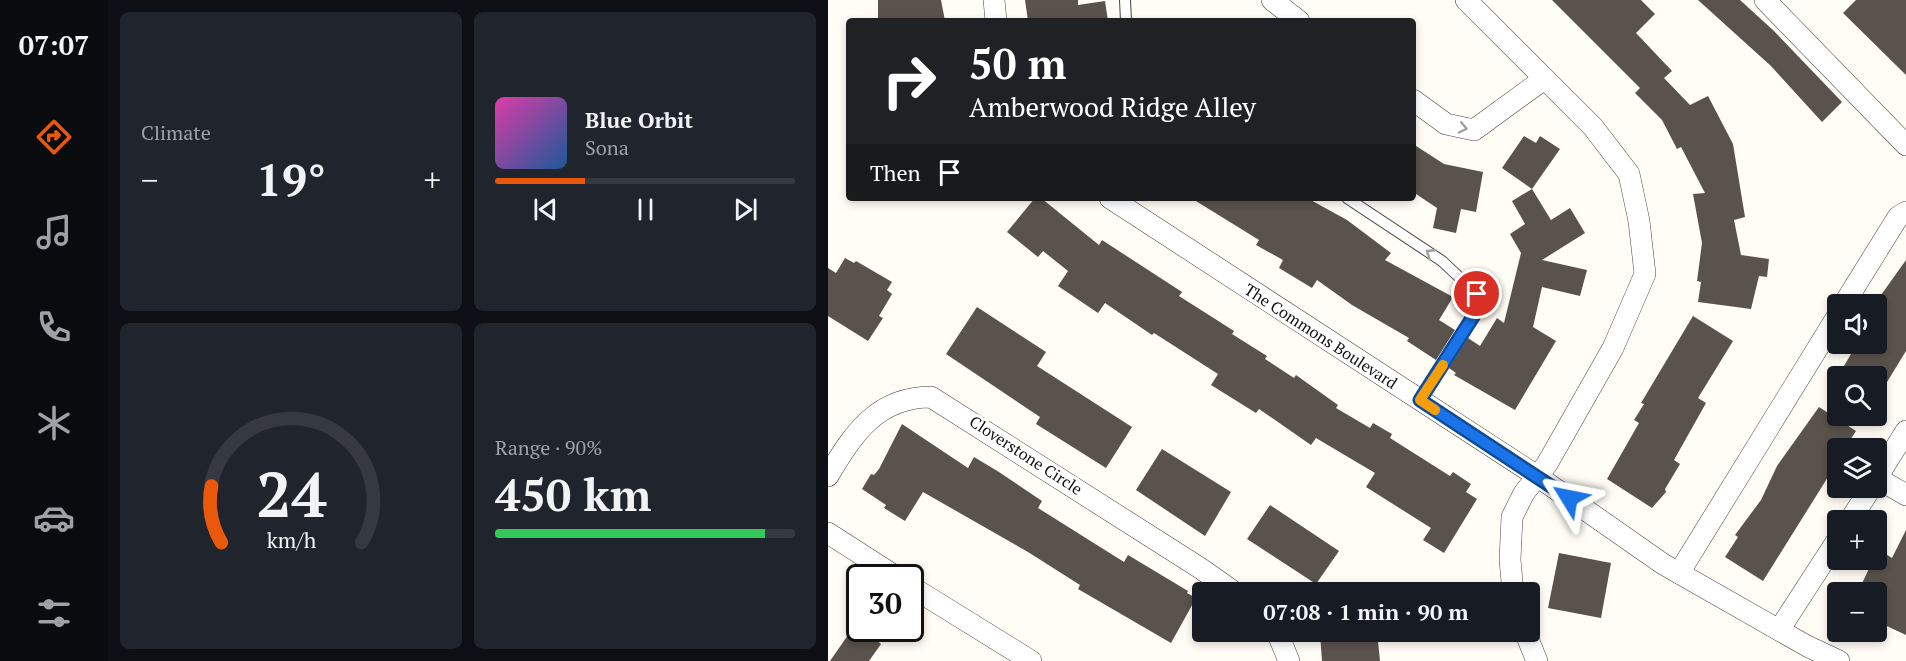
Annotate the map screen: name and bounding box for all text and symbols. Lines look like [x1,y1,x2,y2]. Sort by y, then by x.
text: 07:07 [19,27,89,63]
text: 50 m [969,35,1067,91]
icon: right [870,42,948,120]
text: Amberwood Ridge Alley [969,89,1256,125]
text: Blue Orbit [585,105,693,134]
icon: directions [33,116,75,158]
text: Climate [141,119,211,146]
one-way arrow [1458,120,1468,133]
text: Sona [585,134,629,161]
text: 19° [256,149,326,209]
icon: arrive [933,156,966,189]
text: − [141,158,159,201]
text: + [423,158,441,201]
text: Then [870,158,921,187]
icon: previous [529,193,562,226]
icon: pause [629,193,662,226]
icon: next [729,193,762,226]
icon: music [33,211,75,253]
one-way arrow [1426,249,1437,260]
pin [1451,268,1502,319]
icon: arrive [1460,277,1493,310]
street label: The Commons Boulevard [1240,278,1402,394]
map controls [1827,294,1887,642]
button: sound [1827,294,1887,354]
icon: phone [33,306,75,348]
button: search [1827,366,1887,426]
icon: climate [33,402,75,444]
street label: Cloverstone Circle [965,410,1087,500]
text: Range · 90% [495,434,602,461]
button: layers [1827,438,1887,498]
text: 24 [256,452,326,535]
text: 450 km [495,464,651,524]
position arrow [1537,466,1601,530]
icon: car [33,497,75,539]
button: + [1827,510,1887,570]
text: km/h [266,526,316,554]
speed limit sign: 30 [846,564,924,642]
button: − [1827,582,1887,642]
icon: filters [33,592,75,634]
text: 07:08 · 1 min · 90 m [1263,597,1469,626]

